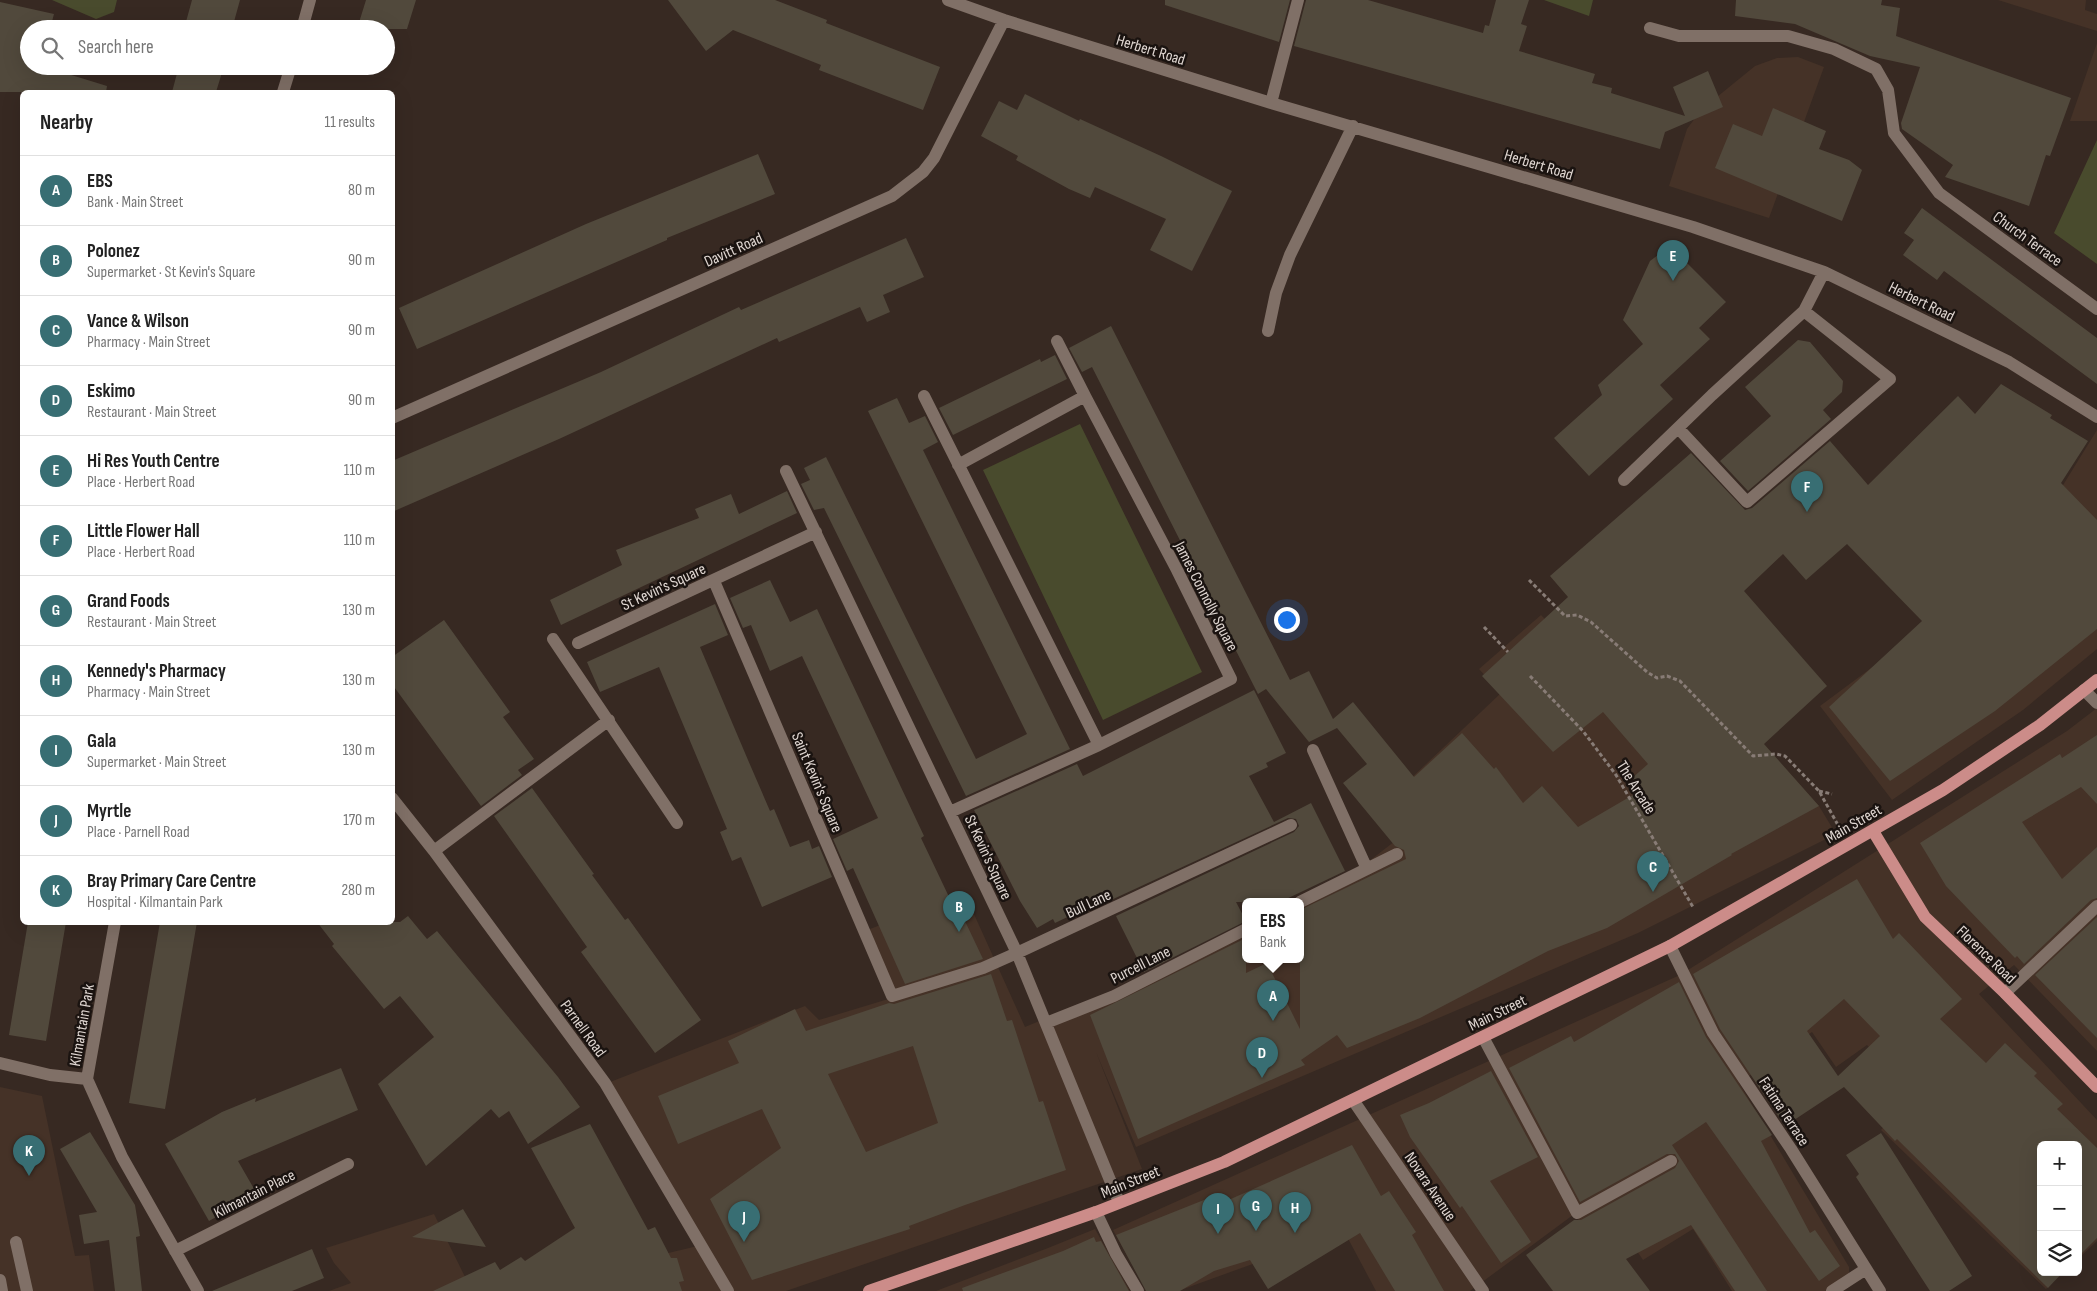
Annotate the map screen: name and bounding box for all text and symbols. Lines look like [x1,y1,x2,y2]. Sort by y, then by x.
search box [20,20,395,75]
street label: Herbert Road [1114,31,1187,70]
icon: search [38,34,66,62]
text: Search here [78,36,154,59]
text: Nearby [40,110,93,135]
text: 11 results [325,113,375,132]
street label: Herbert Road [1502,146,1575,185]
text: EBS [87,170,113,193]
text: A [52,181,60,200]
text: 80 m [348,181,375,200]
text: Bank · Main Street [87,193,183,212]
street label: Church Terrace [1989,208,2066,271]
street label: Davitt Road [701,229,766,272]
text: Polonez [87,240,140,263]
pin: E [1657,240,1689,281]
text: B [52,251,60,270]
text: 90 m [348,251,375,270]
text: Supermarket · St Kevin's Square [87,263,256,282]
street label: Herbert Road [1885,278,1957,326]
text: Vance & Wilson [87,310,189,333]
text: C [52,321,60,340]
text: 90 m [348,321,375,340]
text: Pharmacy · Main Street [87,333,210,352]
text: Eskimo [87,380,135,403]
text: D [52,391,60,410]
text: 90 m [348,391,375,410]
text: Restaurant · Main Street [87,403,216,422]
text: Hi Res Youth Centre [87,450,220,473]
text: E [53,461,59,480]
text: 110 m [344,461,375,480]
pin: F [1791,471,1823,512]
text: Place · Herbert Road [87,473,195,492]
text: Little Flower Hall [87,520,200,543]
text: F [53,531,59,550]
text: 110 m [344,531,375,550]
street label: James Connolly Square [1169,538,1242,655]
text: Place · Herbert Road [87,543,195,562]
street label: St Kevin's Square [618,560,709,615]
text: Grand Foods [87,590,170,613]
text: G [52,601,60,620]
text: 130 m [343,601,375,620]
your location [1274,607,1300,633]
text: Restaurant · Main Street [87,613,216,632]
text: Kennedy's Pharmacy [87,660,226,683]
text: H [52,671,60,690]
text: 130 m [343,671,375,690]
text: Pharmacy · Main Street [87,683,210,702]
text: Gala [87,730,116,753]
street label: Saint Kevin's Square [787,730,846,836]
text: I [54,741,58,760]
text: 130 m [343,741,375,760]
text: Supermarket · Main Street [87,753,226,772]
street label: The Arcade [1612,758,1659,818]
text: Myrtle [87,800,131,823]
street label: Main Street [1822,801,1885,848]
text: J [54,811,58,830]
text: 170 m [343,811,375,830]
street label: St Kevin's Square [960,812,1015,903]
text: Place · Parnell Road [87,823,190,842]
pin: C [1637,851,1669,892]
text: Bray Primary Care Centre [87,870,256,893]
text: K [52,881,60,900]
text: 280 m [341,881,375,900]
street label: Bull Lane [1063,886,1114,923]
pin: B [943,891,975,932]
text: Hospital · Kilmantain Park [87,893,223,912]
popup [1242,898,1304,963]
text: EBS [1260,910,1286,933]
street label: Florence Road [1952,922,2020,988]
text: Bank [1260,933,1286,952]
street label: Purcell Lane [1108,942,1174,988]
pin: A [1257,980,1289,1021]
street label: Kilmantain Park [66,983,99,1068]
street label: Main Street [1466,991,1530,1035]
street label: Parnell Road [556,997,610,1061]
pin: D [1246,1037,1278,1078]
street label: Fatima Terrace [1754,1074,1813,1150]
pin: K [13,1135,45,1176]
map controls [2037,1141,2082,1276]
button: + [2037,1141,2082,1186]
street label: Novara Avenue [1400,1149,1460,1225]
street label: Main Street [1098,1162,1163,1203]
street label: Kilmantain Place [211,1166,298,1223]
button: − [2037,1186,2082,1231]
pin: G [1240,1190,1272,1231]
pin: H [1279,1192,1311,1233]
pin: I [1202,1193,1234,1234]
pin: J [728,1201,760,1242]
button: layers [2037,1231,2082,1276]

